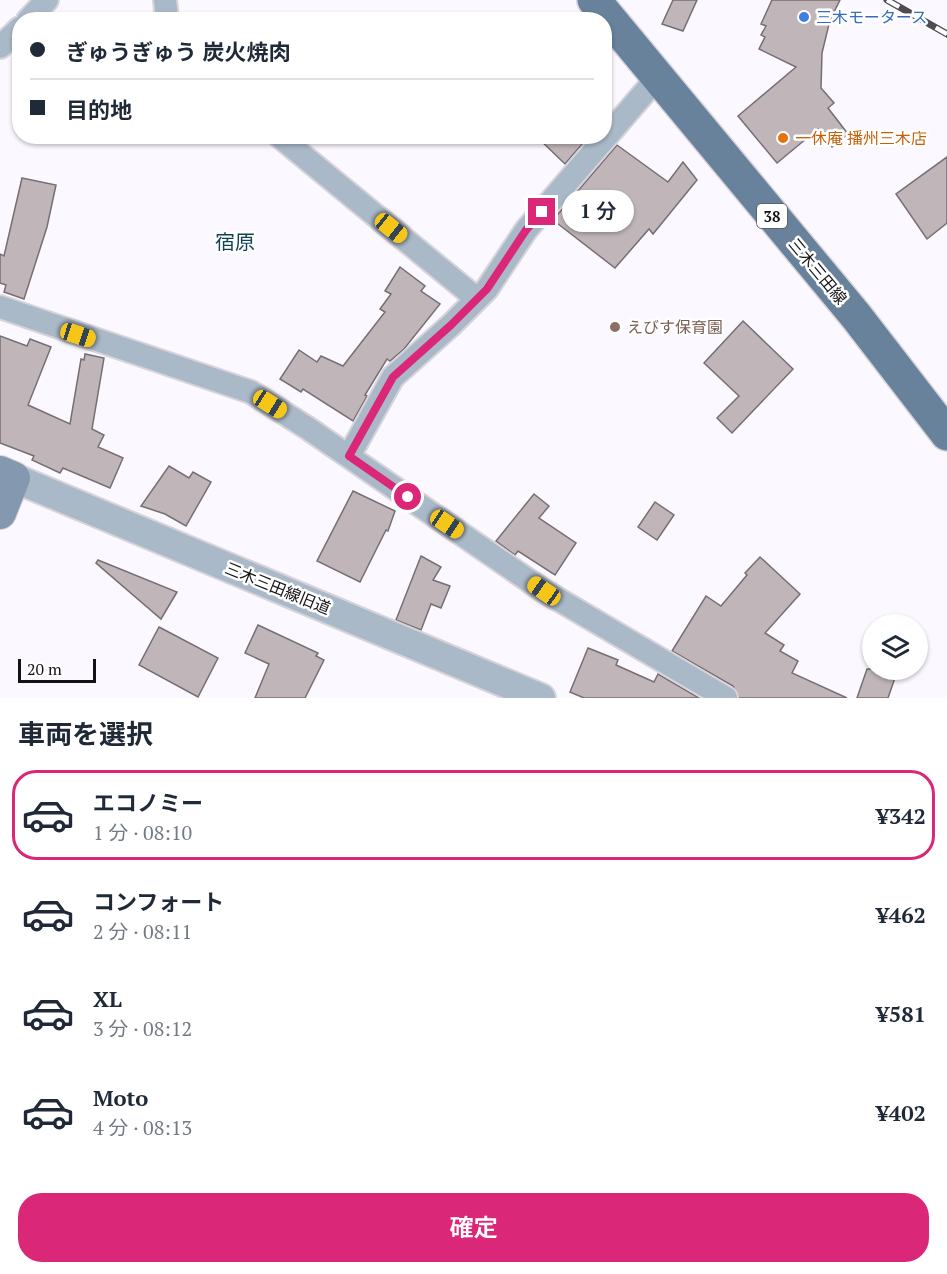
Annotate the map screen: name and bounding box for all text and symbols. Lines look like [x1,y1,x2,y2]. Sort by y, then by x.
place label: 三木モータース [816,6,927,28]
marker: 三木モータース [797,10,811,24]
text: ぎゅうぎゅう 炭火焼肉 [66,37,291,66]
text: 目的地 [66,95,132,124]
place label: 一休庵 播州三木店 [795,127,927,149]
marker: 一休庵 播州三木店 [776,131,790,145]
callout: 1 分 [563,191,635,233]
text: 1 分 [580,197,616,224]
route end [528,198,555,225]
road number: 38 [757,204,787,228]
car [371,210,411,246]
district label: 宿原 [215,228,255,255]
street label: 三木三田線 [784,233,852,309]
place label: えびす保育園 [627,316,723,338]
marker: えびす保育園 [608,320,622,334]
car [58,321,98,349]
car [250,387,290,421]
route start [394,483,421,510]
car [427,506,467,542]
street label: 三木三田線旧道 [222,557,334,619]
car [524,573,564,609]
map controls [862,614,928,680]
button: layers [862,614,928,680]
scale bar [18,656,96,684]
text: 20 m [27,658,62,680]
text: 車両を選択 [18,716,153,752]
icon: car [21,788,75,842]
text: エコノミー [93,788,203,817]
text: ¥342 [876,801,926,830]
text: 1 分 · 08:10 [93,819,192,846]
icon: car [21,887,75,941]
text: コンフォート [93,887,224,916]
text: ¥462 [876,900,926,929]
text: 2 分 · 08:11 [93,918,192,945]
text: XL [93,984,122,1013]
icon: car [21,986,75,1040]
text: ¥581 [876,999,926,1028]
text: 3 分 · 08:12 [93,1015,192,1042]
text: Moto [93,1083,148,1112]
icon: car [21,1085,75,1139]
text: ¥402 [876,1098,926,1127]
text: 4 分 · 08:13 [93,1114,192,1141]
button: 確定 [18,1193,929,1262]

